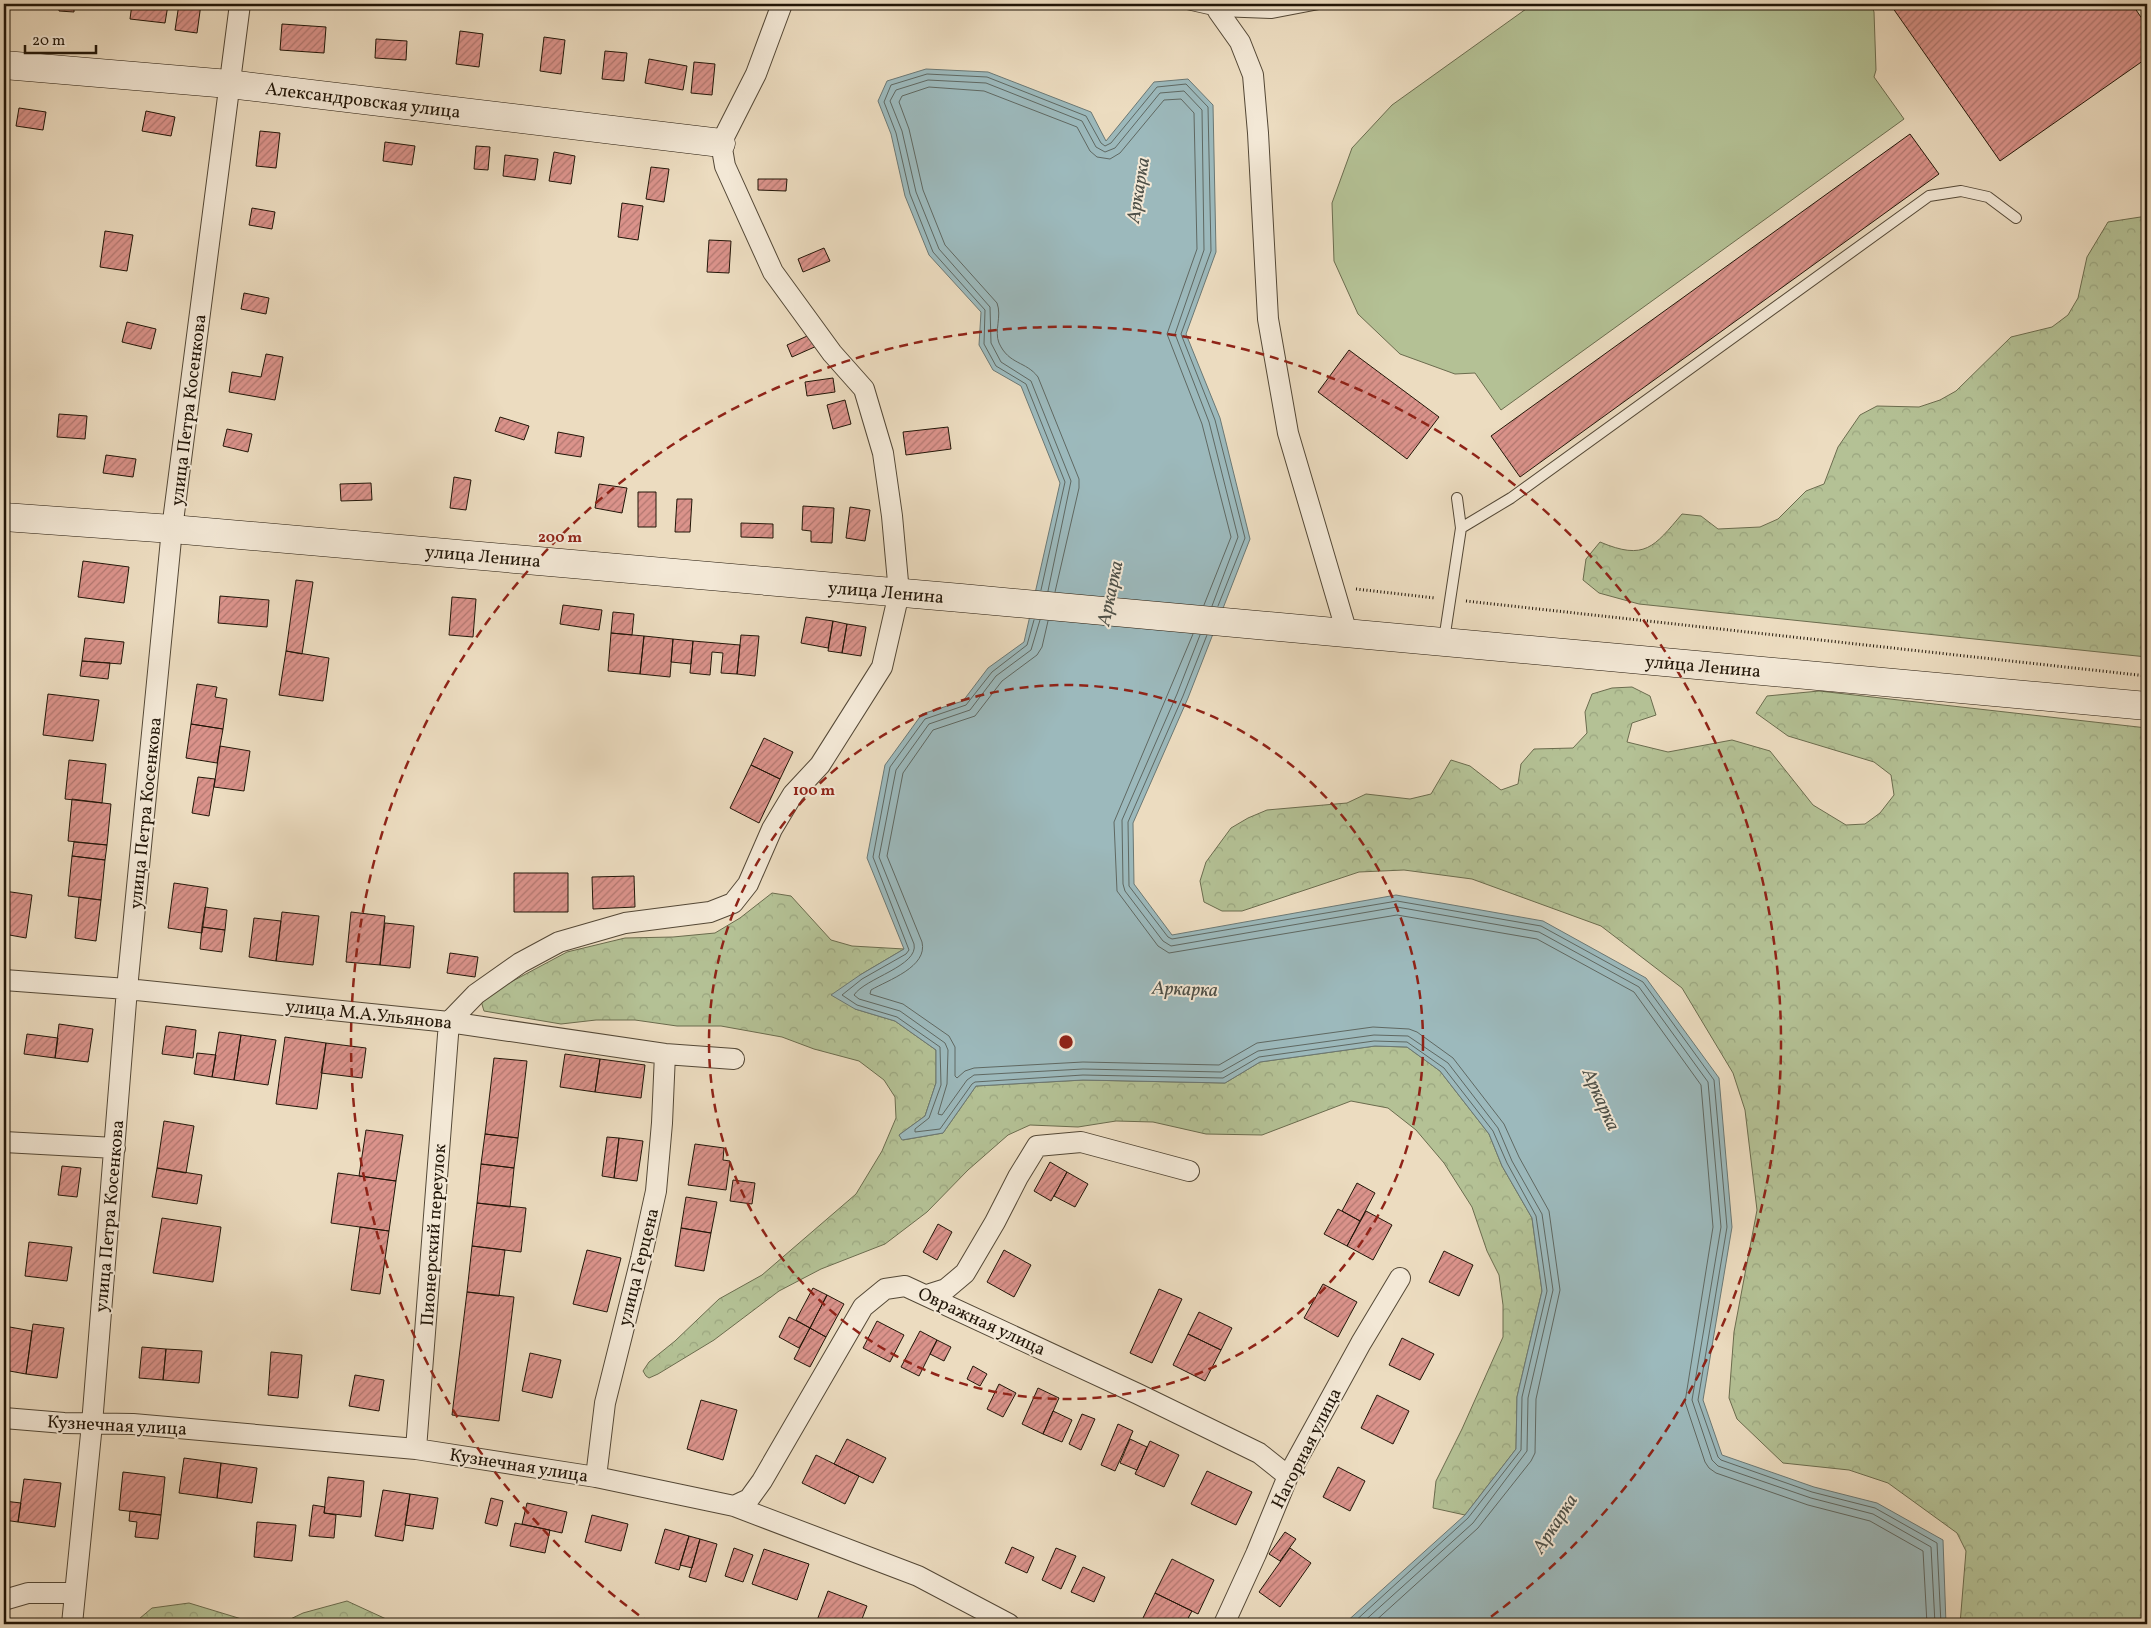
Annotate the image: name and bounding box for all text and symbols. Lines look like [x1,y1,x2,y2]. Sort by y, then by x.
scale bar [25,22,96,54]
text: 20 m [32,31,65,52]
street label: Александровская улица [264,77,462,126]
water label: Аркарка [1121,156,1157,226]
street label: улица Петра Косенкова [165,313,214,507]
text: 200 m [538,528,582,549]
street label: улица Ленина [424,540,542,575]
water label: Аркарка [1091,558,1131,629]
street label: улица Ленина [827,576,945,611]
street label: улица Ленина [1644,650,1762,685]
street label: улица Петра Косенкова [124,716,169,910]
text: 100 m [793,781,836,802]
water label: Аркарка [1150,976,1218,1004]
street label: улица М.А.Ульянова [284,994,454,1037]
centre of rings [1057,1033,1075,1051]
water label: Аркарка [1574,1063,1625,1135]
street label: улица Петра Косенкова [90,1119,131,1313]
street label: Пионерский переулок [416,1143,453,1327]
street label: улица Герцена [613,1206,666,1329]
street label: Овражная улица [913,1282,1049,1363]
street label: Нагорная улица [1266,1384,1349,1513]
street label: Кузнечная улица [46,1410,188,1443]
street label: Кузнечная улица [448,1443,590,1490]
water label: Аркарка [1526,1489,1585,1560]

